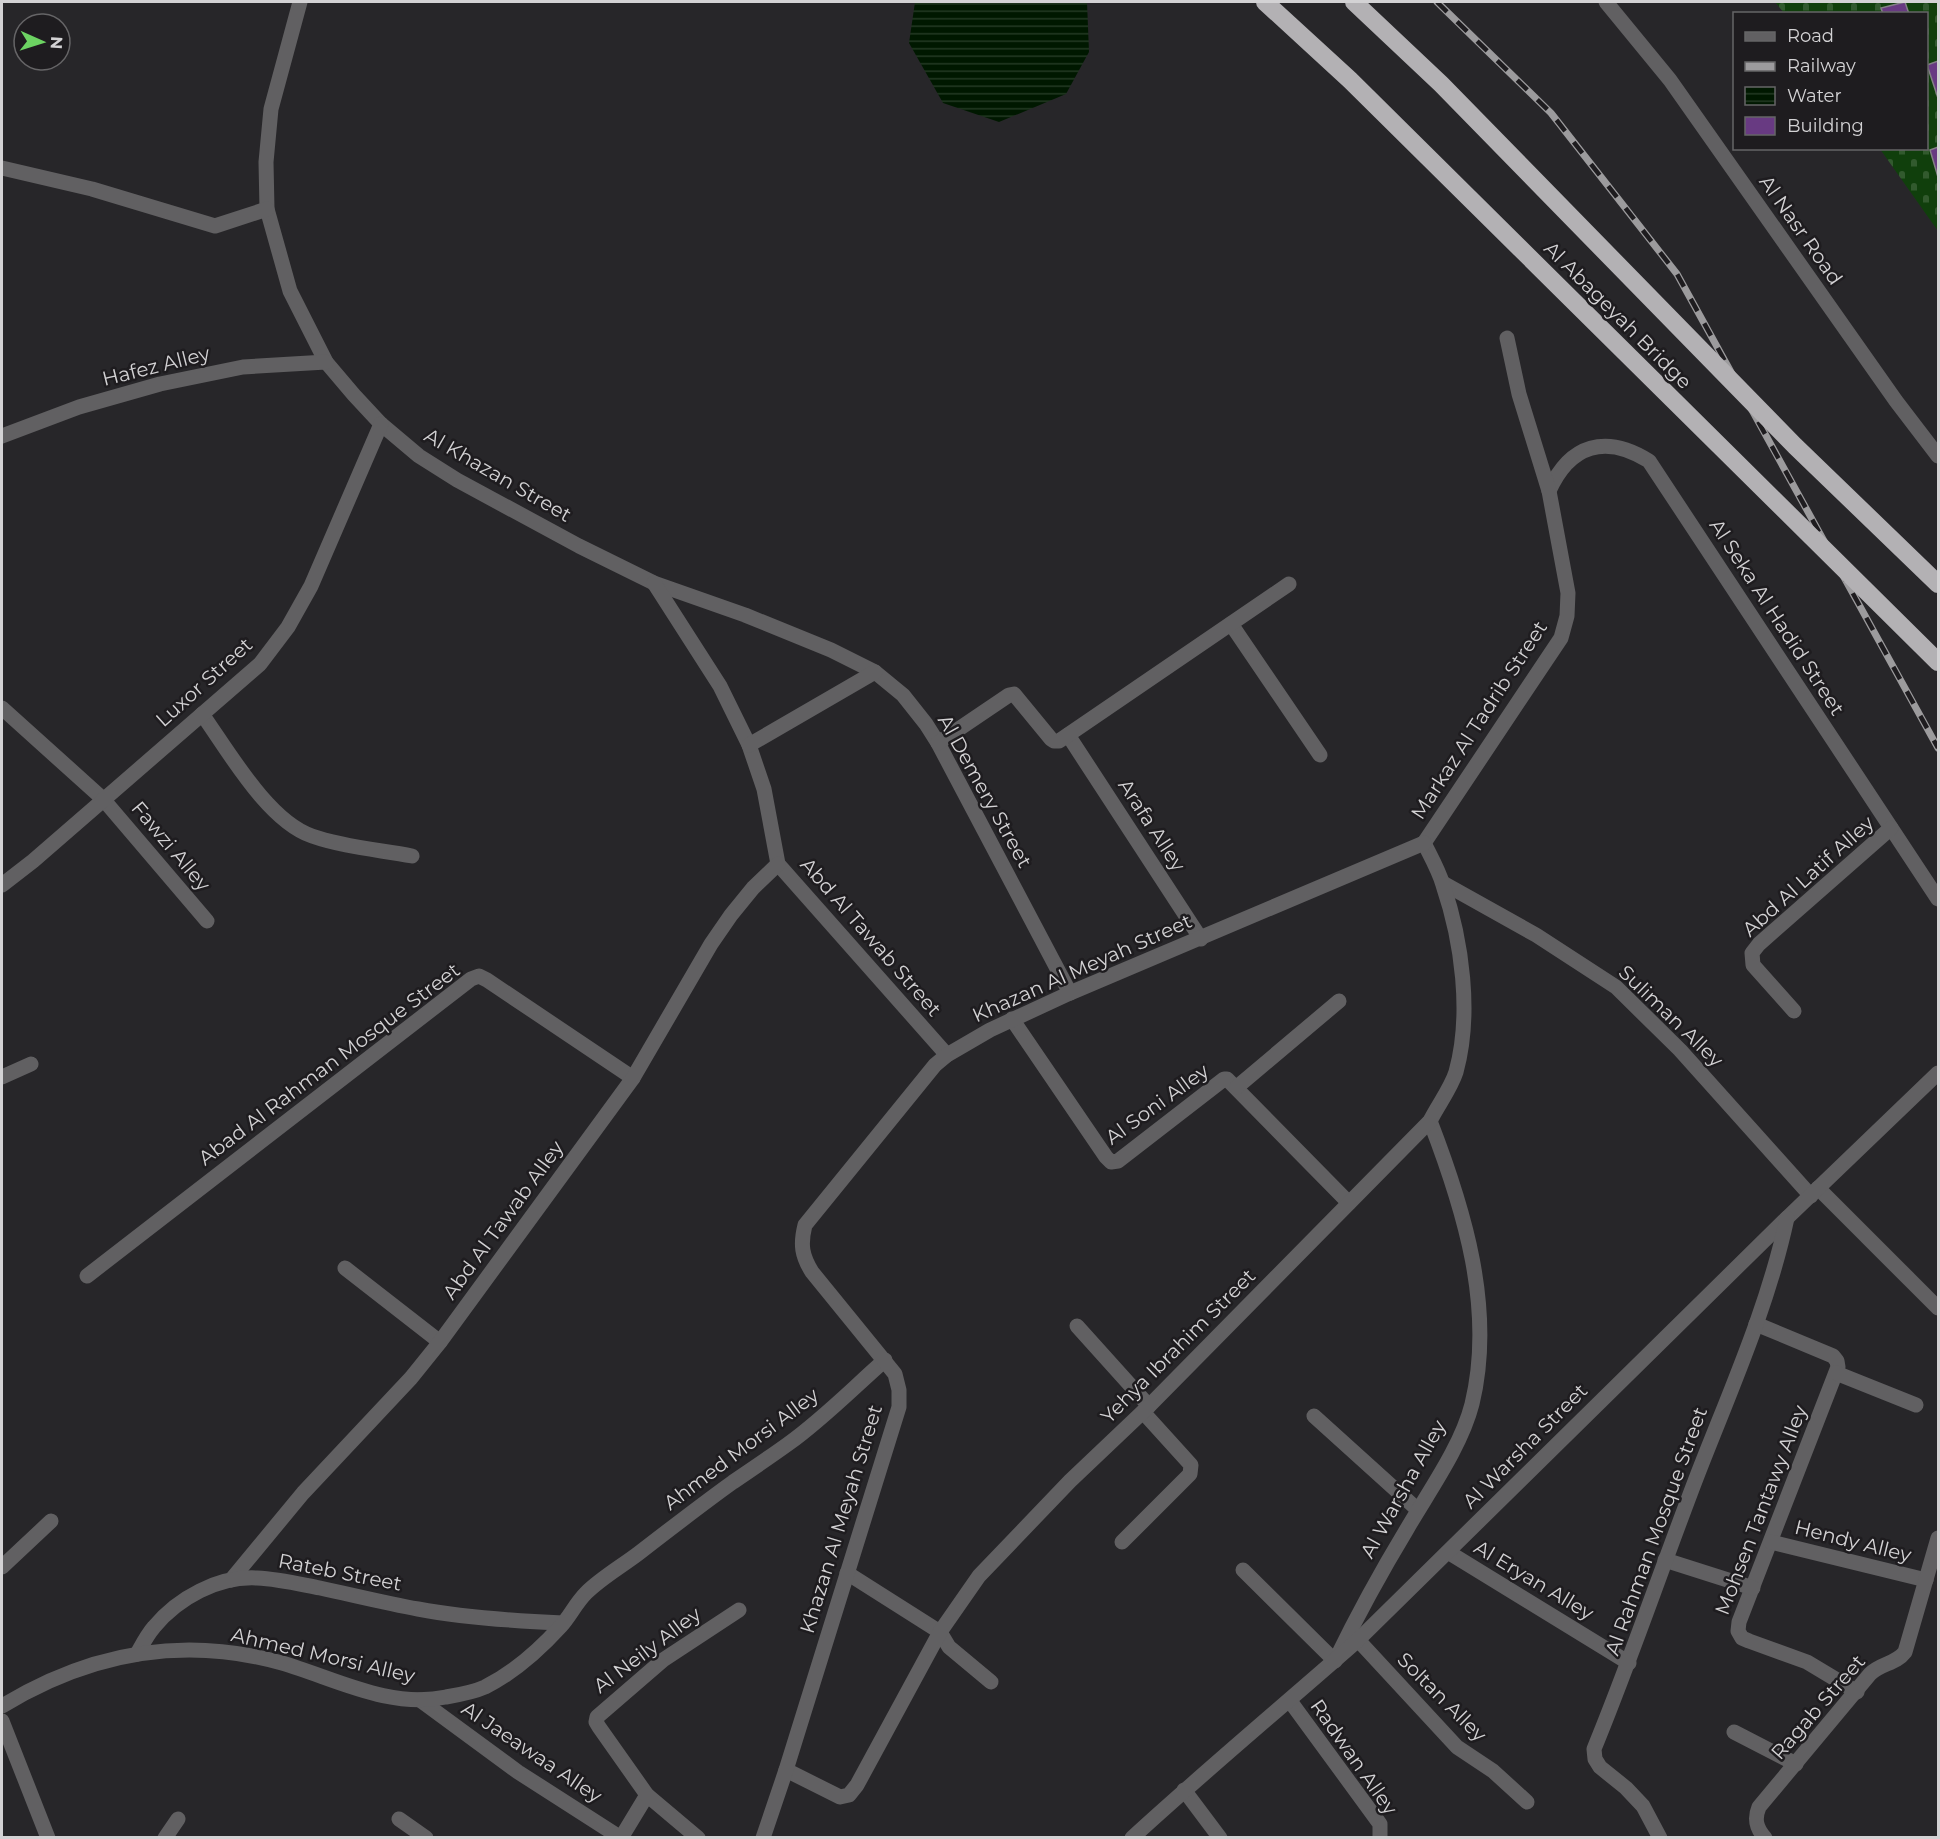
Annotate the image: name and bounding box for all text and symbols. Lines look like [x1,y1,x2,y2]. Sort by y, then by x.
north arrow [12,12,72,72]
legend [1733,12,1928,150]
text: Road [1787,25,1834,47]
text: N [47,36,66,50]
text: Railway [1787,55,1856,77]
text: Water [1787,85,1842,107]
text: Building [1787,115,1864,137]
street label: Al Nasr Road [1754,171,1848,289]
street label: Al Abageyah Bridge [1539,236,1697,394]
street label: Hafez Alley [100,341,212,391]
street label: Al Khazan Street [420,423,576,527]
street label: Al Seka Al Hadid Street [1704,514,1850,720]
street label: Markaz Al Tadrib Street [1406,616,1552,824]
street label: Luxor Street [151,632,257,732]
street label: Al Demery Street [933,710,1037,872]
street label: Arafa Alley [1113,774,1191,876]
street label: Fawzi Alley [126,796,216,896]
street label: Abd Al Latif Alley [1737,811,1879,941]
street label: Abd Al Tawab Street [796,853,946,1021]
street label: Khazan Al Meyah Street [968,909,1196,1027]
street label: Abad Al Rahman Mosque Street [194,958,464,1170]
street label: Suliman Alley [1614,960,1728,1072]
street label: Al Soni Alley [1101,1058,1213,1150]
street label: Abd Al Tawab Alley [437,1136,569,1304]
street label: Yehya Ibrahim Street [1096,1264,1260,1428]
street label: Al Warsha Street [1458,1379,1592,1513]
street label: Ahmed Morsi Alley [659,1383,823,1515]
street label: Khazan Al Meyah Street [795,1402,887,1636]
street label: Mohsen Tantawy Alley [1710,1402,1812,1618]
street label: Al Rahman Mosque Street [1600,1404,1712,1658]
street label: Al Warsha Alley [1355,1416,1451,1562]
street label: Hendy Alley [1792,1515,1914,1567]
street label: Al Eryan Alley [1470,1535,1598,1625]
street label: Rateb Street [276,1548,404,1596]
street label: Al Neily Alley [589,1602,705,1698]
street label: Ahmed Morsi Alley [229,1622,417,1688]
street label: Soltan Alley [1392,1647,1492,1747]
street label: Ragab Street [1766,1650,1870,1764]
street label: Radwan Alley [1305,1695,1403,1819]
street label: Al Jaeawaa Alley [457,1696,607,1808]

